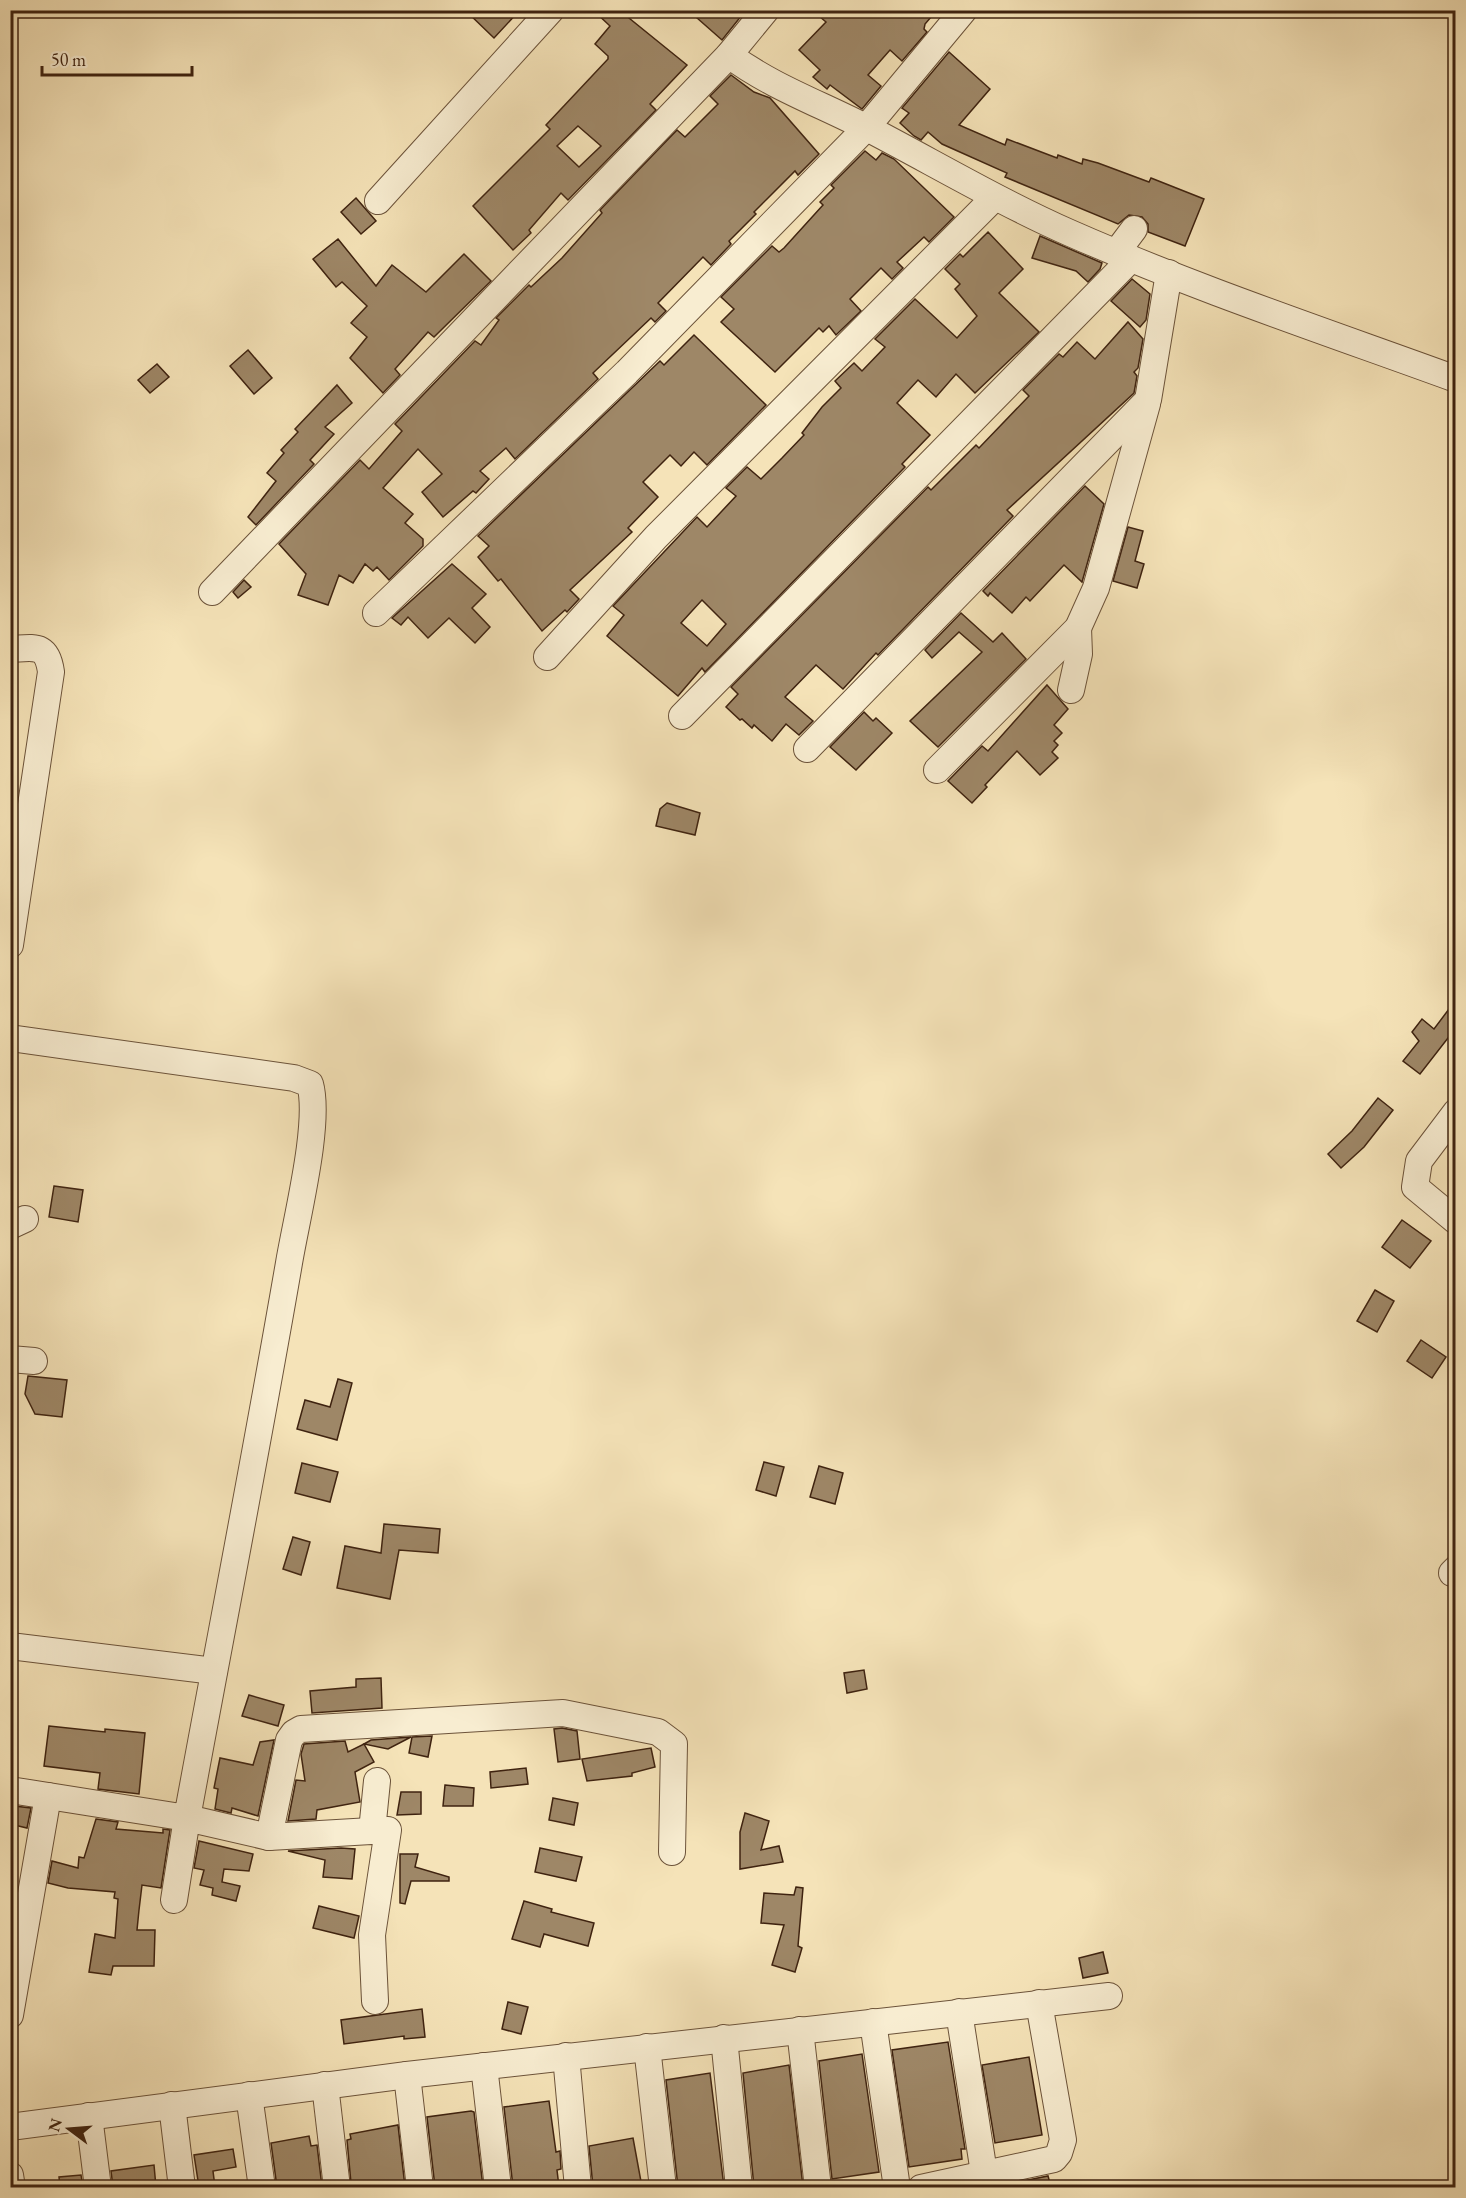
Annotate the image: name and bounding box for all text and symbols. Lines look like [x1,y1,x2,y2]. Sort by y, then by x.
scale bar [42,39,192,77]
text: 50 m [51,48,86,71]
north arrow [39,2099,99,2159]
text: N [43,2116,67,2134]

